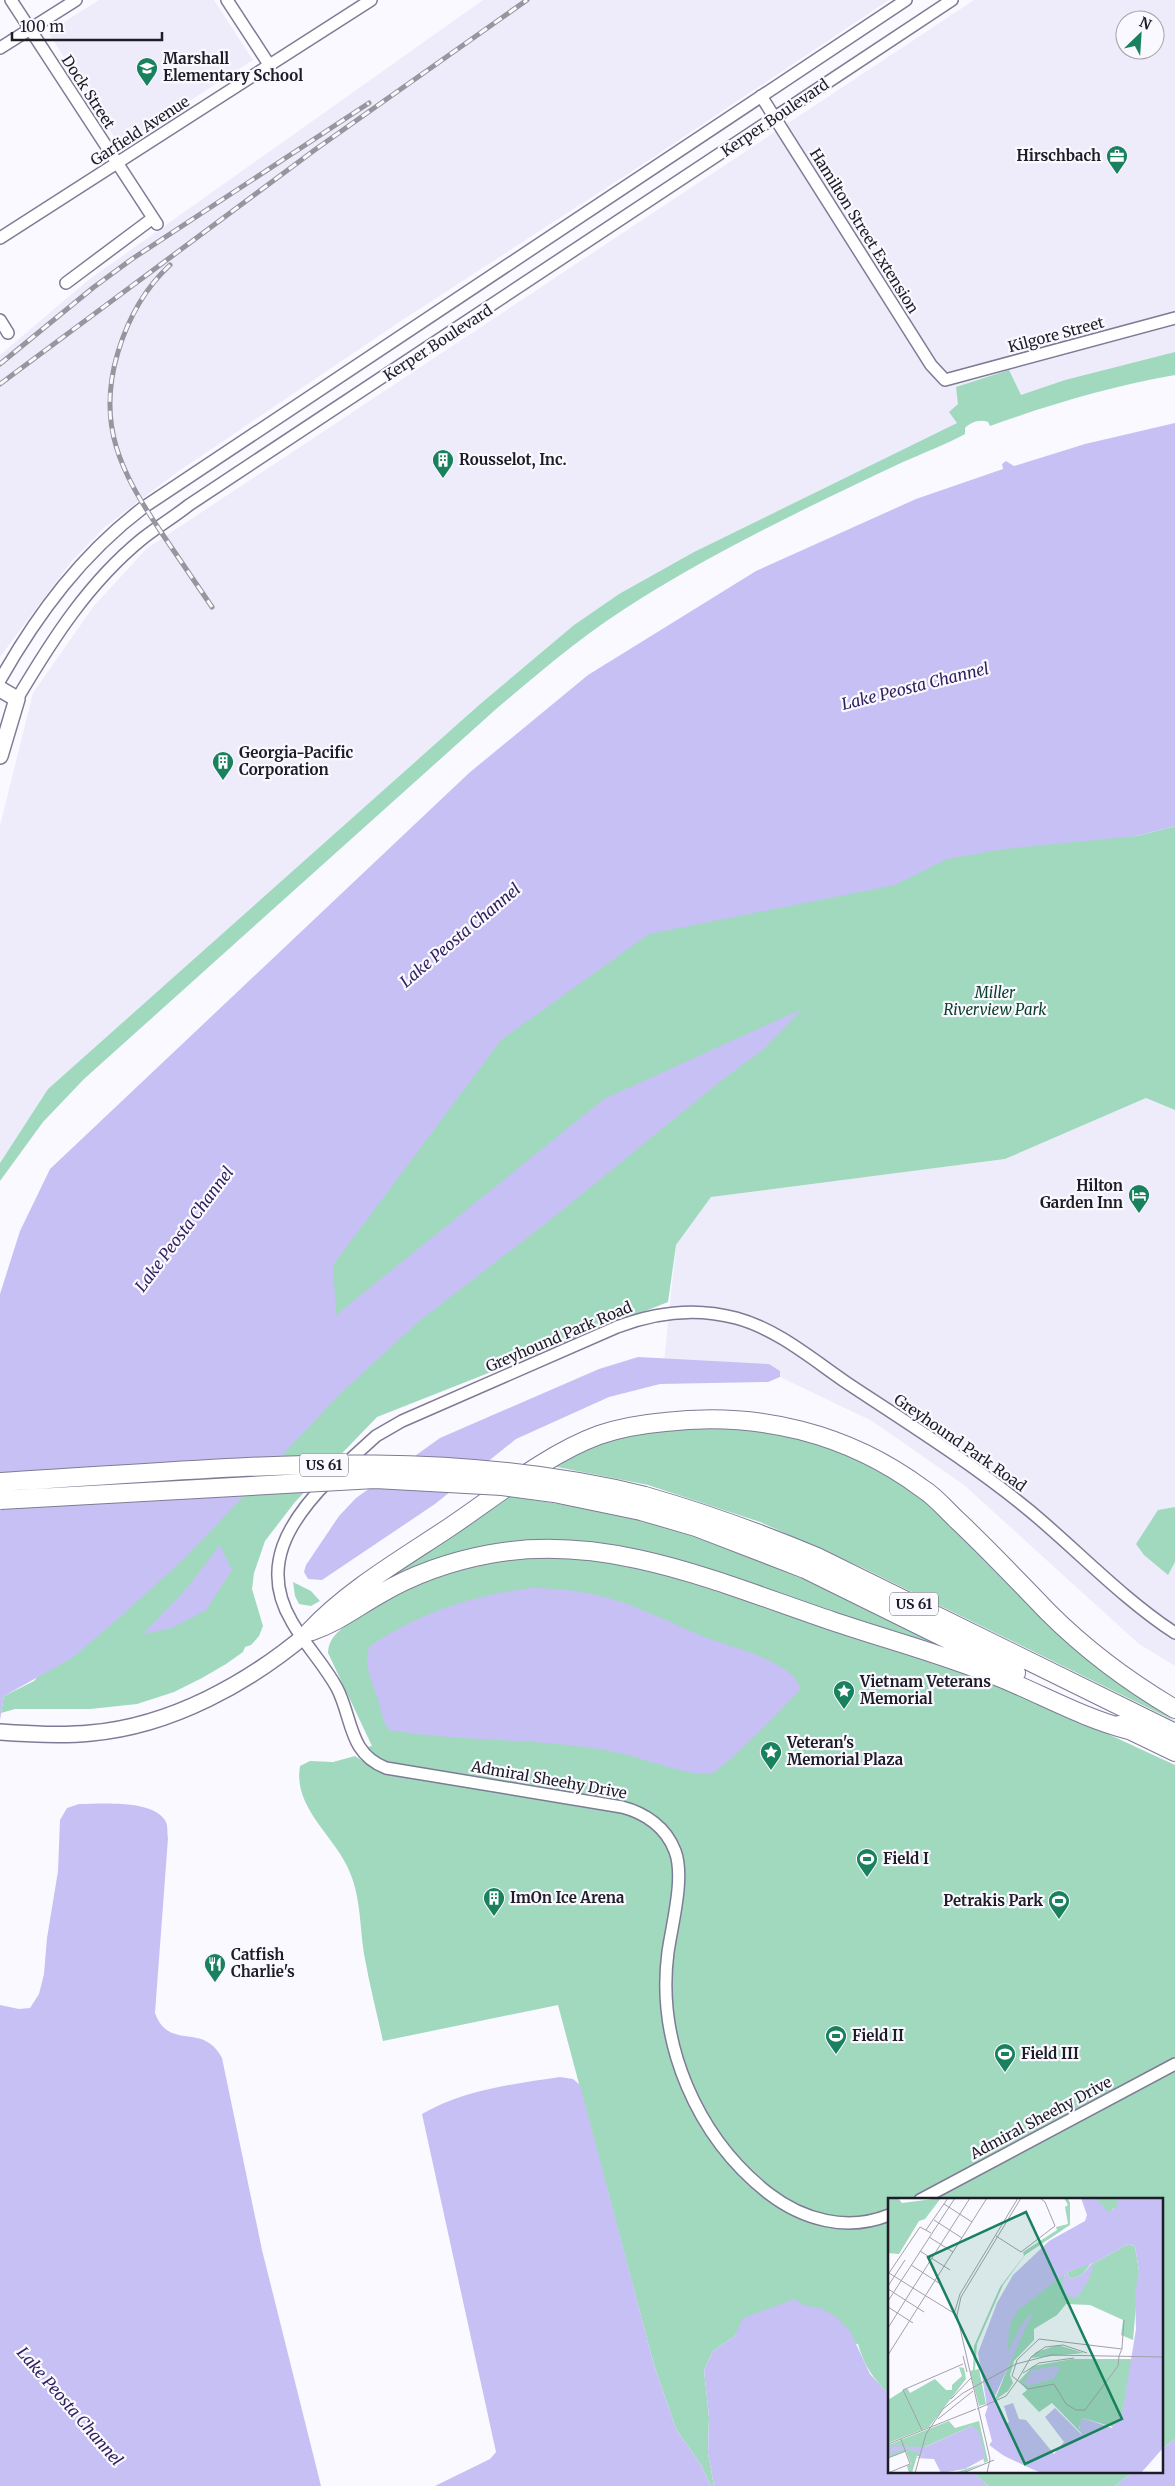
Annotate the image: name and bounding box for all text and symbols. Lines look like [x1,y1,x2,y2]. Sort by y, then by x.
scale bar [12,10,162,42]
north arrow [1115,10,1165,60]
text: N [1137,13,1154,34]
text: 100 m [20,17,64,36]
place label: Marshall Elementary School [163,49,303,85]
street label: Dock Street [58,51,119,132]
school or university icon: Marshall Elementary School [135,56,159,87]
street label: Kerper Boulevard [717,75,832,161]
street label: Garfield Avenue [87,91,193,170]
office icon: Hirschbach [1105,144,1129,175]
street label: Hamilton Street Extension [806,145,923,317]
place label: Hirschbach [1016,146,1101,165]
street label: Kerper Boulevard [380,300,496,385]
street label: Kilgore Street [1006,313,1106,356]
building icon: Rousselot, Inc. [431,448,455,479]
place label: Rousselot, Inc. [459,450,567,470]
water label: Lake Peosta Channel [839,658,991,714]
place label: Georgia-Pacific Corporation [239,743,354,779]
building icon: Georgia-Pacific Corporation [211,750,235,781]
water label: Lake Peosta Channel [396,879,524,991]
park label: Miller Riverview Park [943,983,1047,1019]
water label: Lake Peosta Channel [131,1162,238,1295]
place label: Hilton Garden Inn [1040,1176,1123,1212]
hotel icon: Hilton Garden Inn [1127,1183,1151,1214]
street label: Greyhound Park Road [483,1297,635,1376]
street label: Greyhound Park Road [890,1390,1030,1495]
road number: US 61 [300,1454,348,1476]
road number: US 61 [890,1592,938,1616]
place label: Vietnam Veterans Memorial [859,1672,991,1708]
place icon: Vietnam Veterans Memorial [832,1679,856,1710]
place label: Veteran's Memorial Plaza [786,1733,904,1769]
place icon: Veteran's Memorial Plaza [759,1740,783,1771]
street label: Admiral Sheehy Drive [469,1756,628,1803]
sports icon: Field I [855,1847,879,1878]
place label: Field I [883,1849,929,1868]
building icon: ImOn Ice Arena [482,1886,506,1917]
place label: ImOn Ice Arena [510,1888,625,1907]
sports icon: Petrakis Park [1047,1889,1071,1920]
place label: Petrakis Park [943,1891,1043,1910]
place label: Catfish Charlie's [231,1945,295,1981]
restaurant icon: Catfish Charlie's [203,1952,227,1983]
sports icon: Field II [824,2024,848,2055]
place label: Field II [852,2026,904,2045]
sports icon: Field III [993,2042,1017,2073]
place label: Field III [1021,2044,1079,2063]
street label: Admiral Sheehy Drive [966,2072,1115,2163]
inset map [888,2198,1162,2474]
water label: Lake Peosta Channel [13,2342,127,2470]

